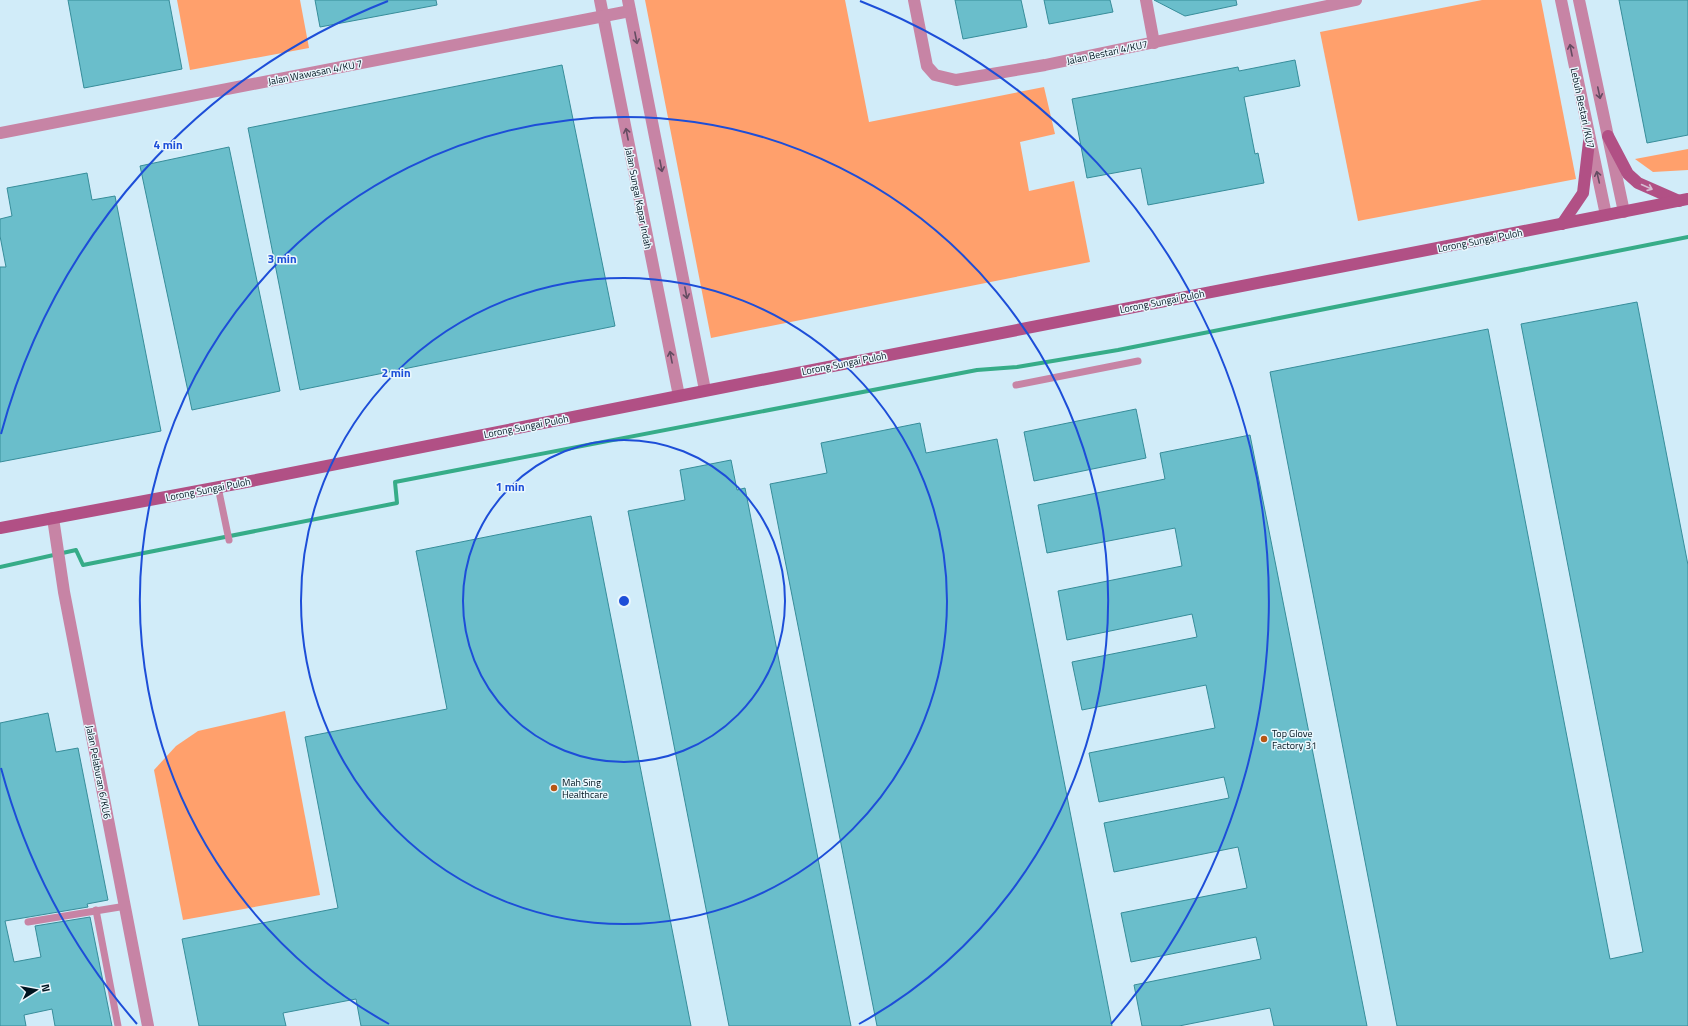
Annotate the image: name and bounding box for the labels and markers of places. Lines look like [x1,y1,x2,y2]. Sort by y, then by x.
centre of rings [617,594,631,608]
place label: Top Glove Factory 31 [1272,726,1317,753]
marker: Top Glove Factory 31 [1259,734,1269,744]
place label: Mah Sing Healthcare [562,775,608,802]
marker: Mah Sing Healthcare [549,783,559,793]

